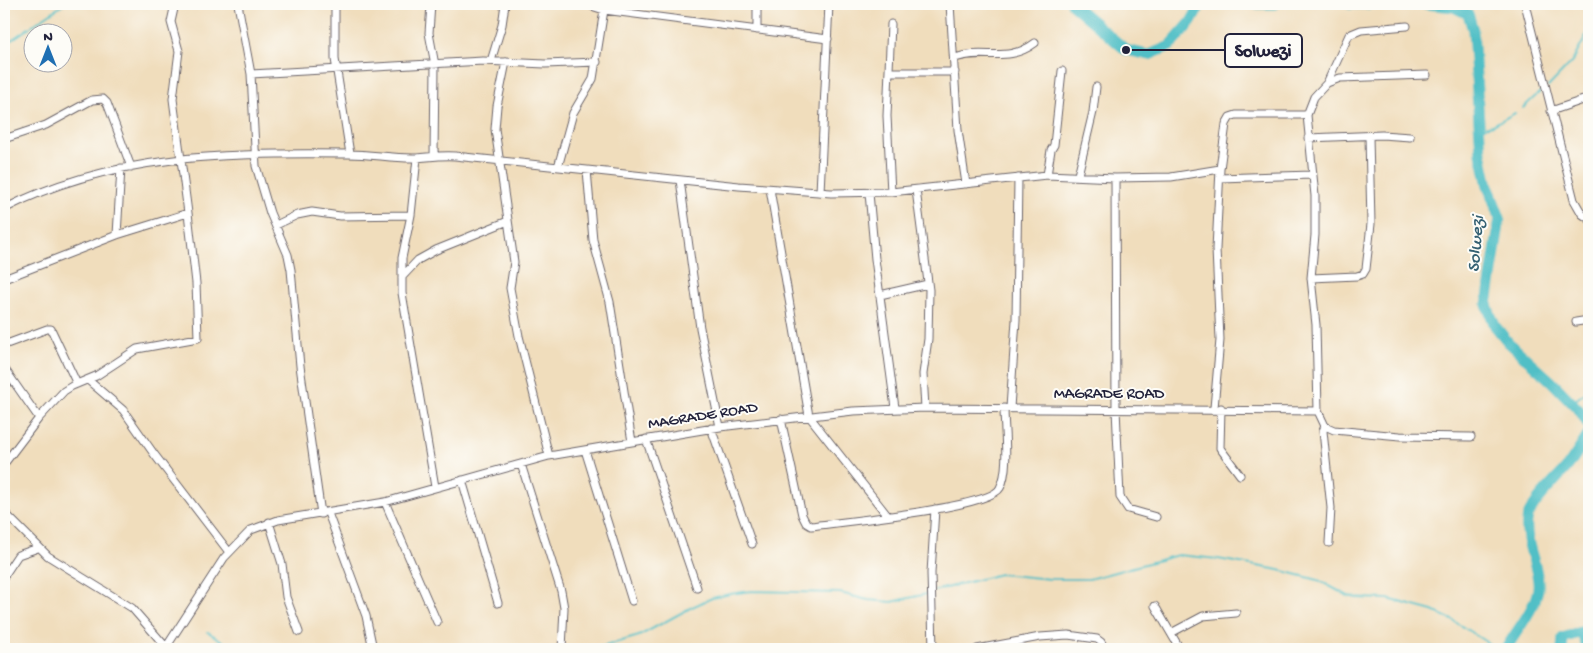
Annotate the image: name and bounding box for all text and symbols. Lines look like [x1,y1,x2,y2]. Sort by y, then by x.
north arrow [22,22,72,72]
text: N [43,29,53,46]
callout: Solwezi [1225,34,1302,67]
text: Solwezi [1235,42,1291,63]
water label: Solwezi [1464,213,1490,273]
street label: MAGRADE ROAD [1054,386,1165,405]
street label: MAGRADE ROAD [647,399,760,435]

